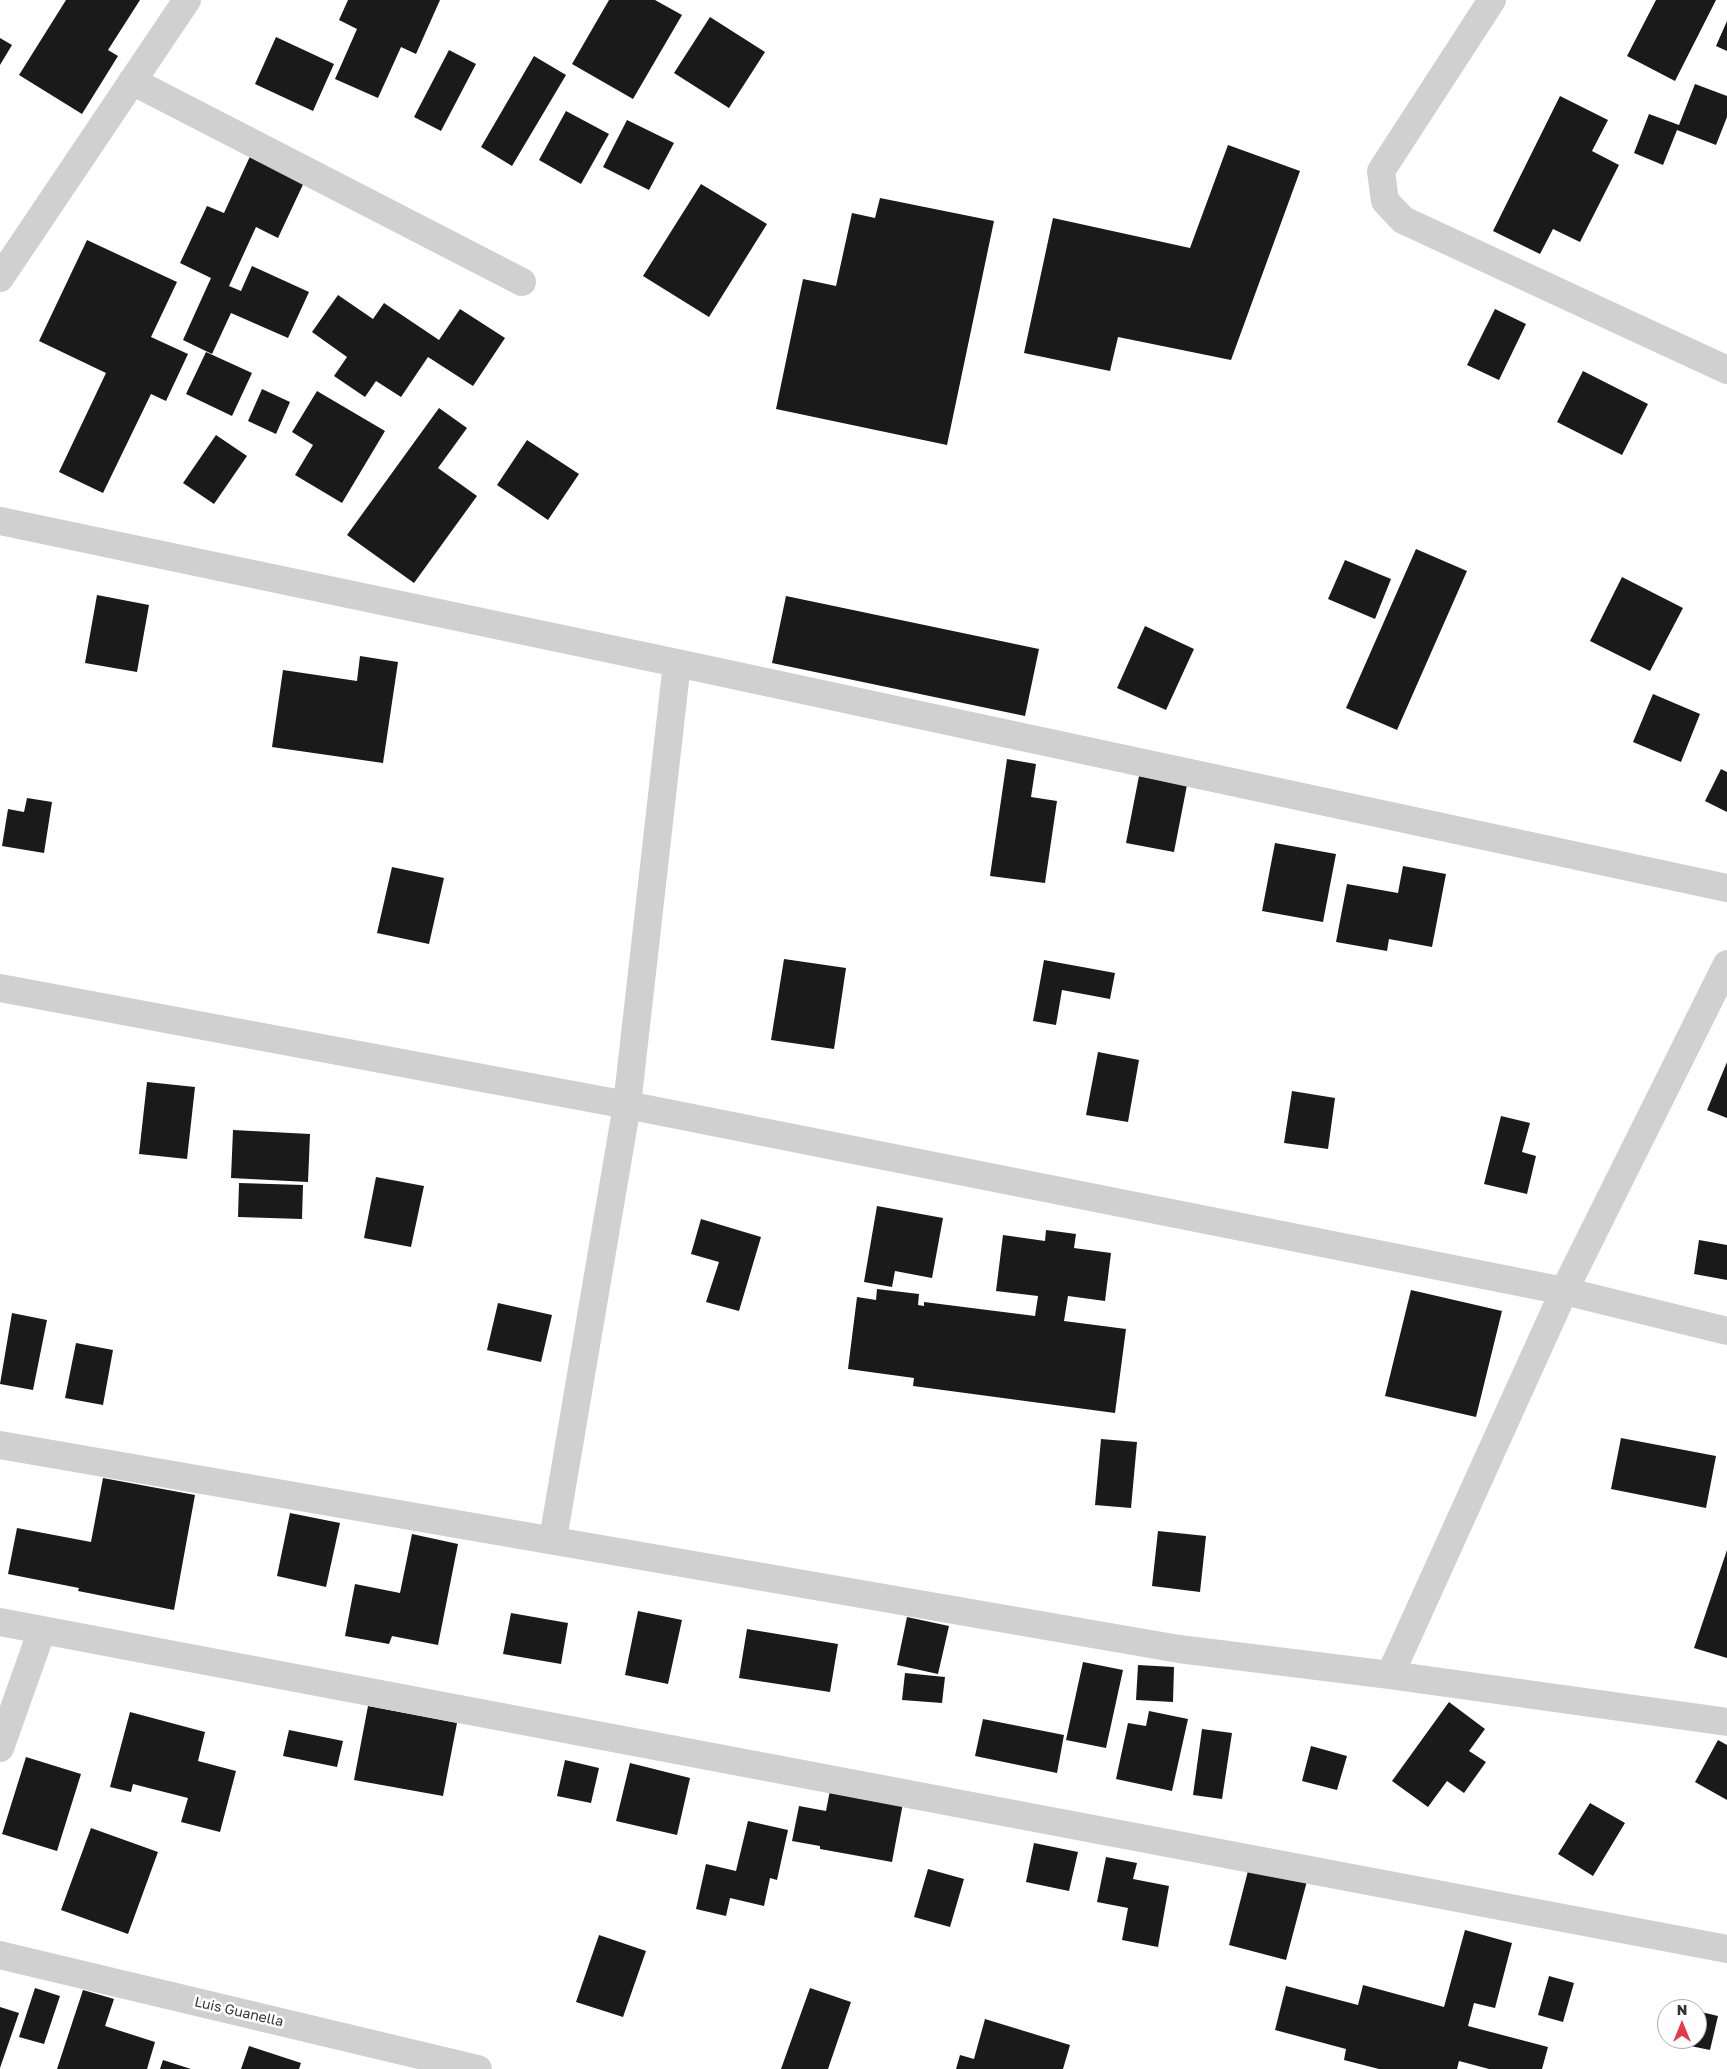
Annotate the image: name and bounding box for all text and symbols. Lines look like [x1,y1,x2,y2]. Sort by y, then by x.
street label: Luis Guanella [193,1994,285,2030]
north arrow [1657,1999,1707,2049]
text: N [1677,2001,1687,2018]

